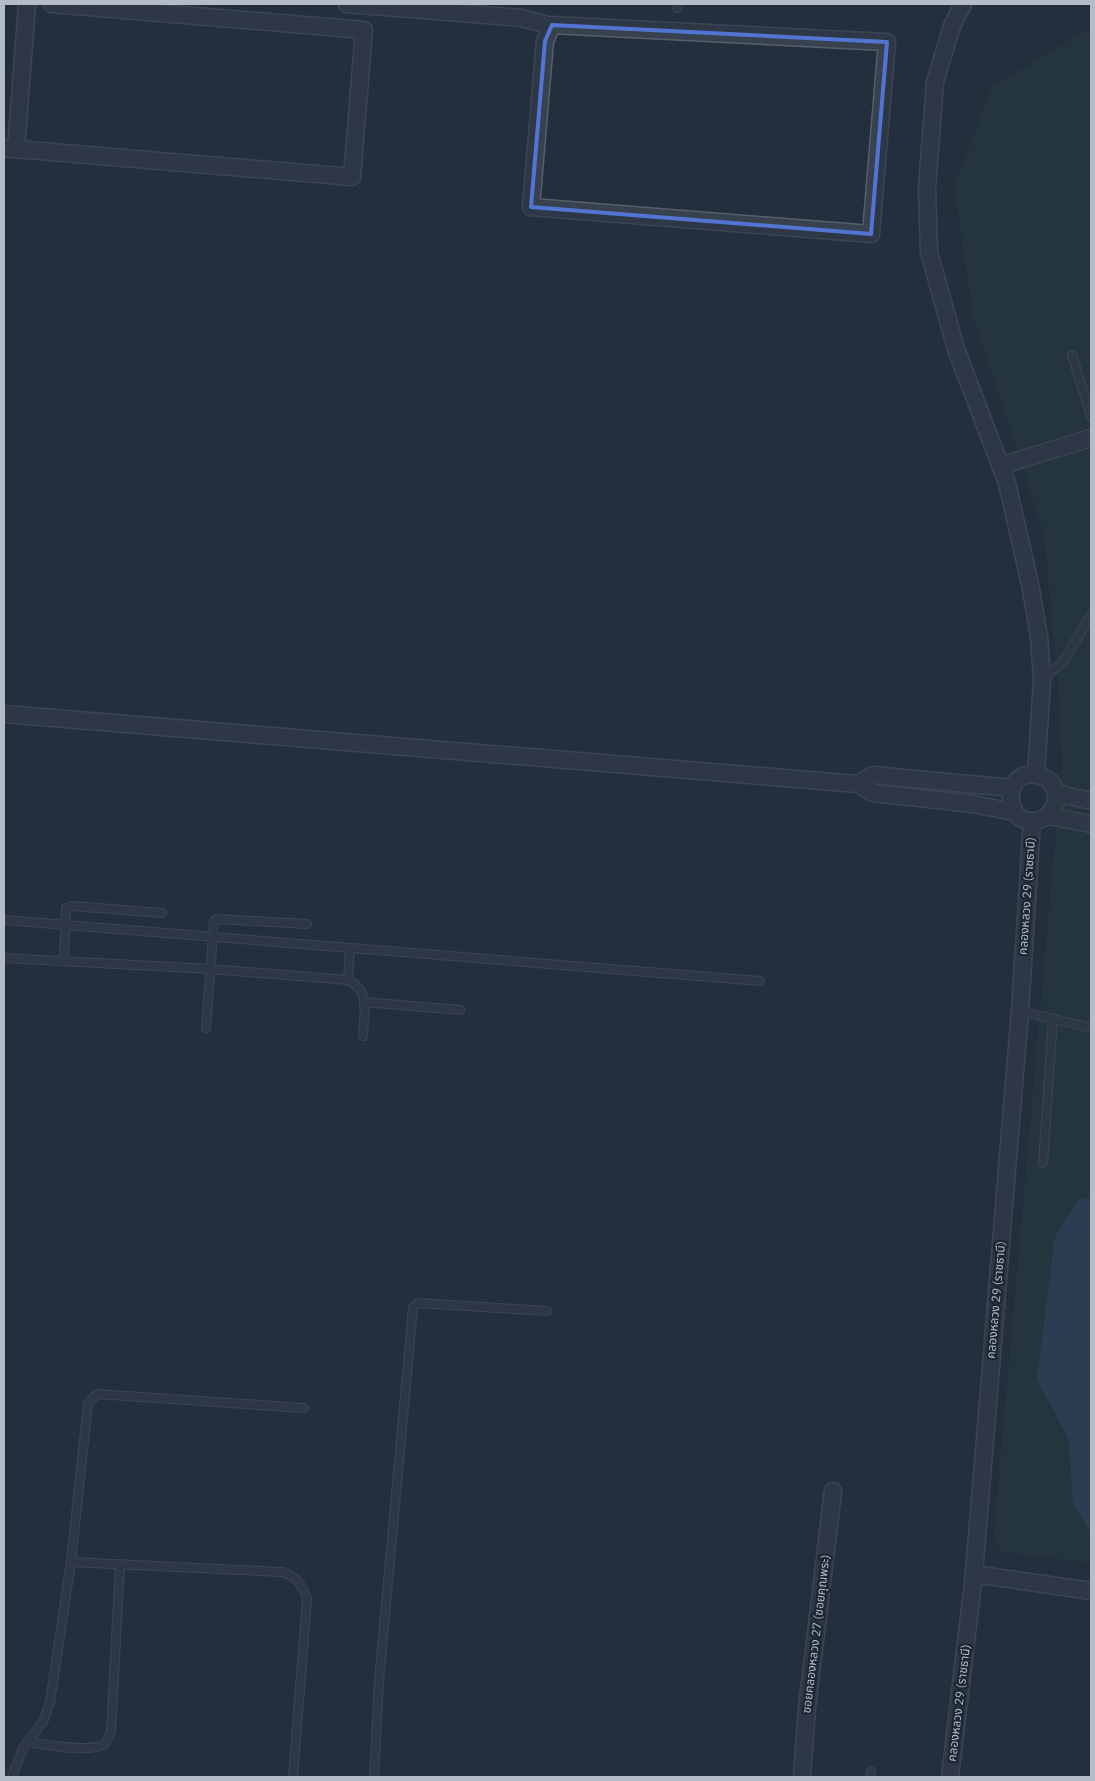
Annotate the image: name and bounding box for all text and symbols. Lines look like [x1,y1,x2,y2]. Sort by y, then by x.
street label: คลองหลวง 29 (ราชธานี) [1015,837,1038,955]
street label: คลองหลวง 29 (ราชธานี) [983,1241,1008,1359]
street label: ซอยคลองหลวง 27 (ซอยคุณพระ) [798,1554,833,1714]
street label: คลองหลวง 29 (ราชธานี) [944,1643,973,1762]

